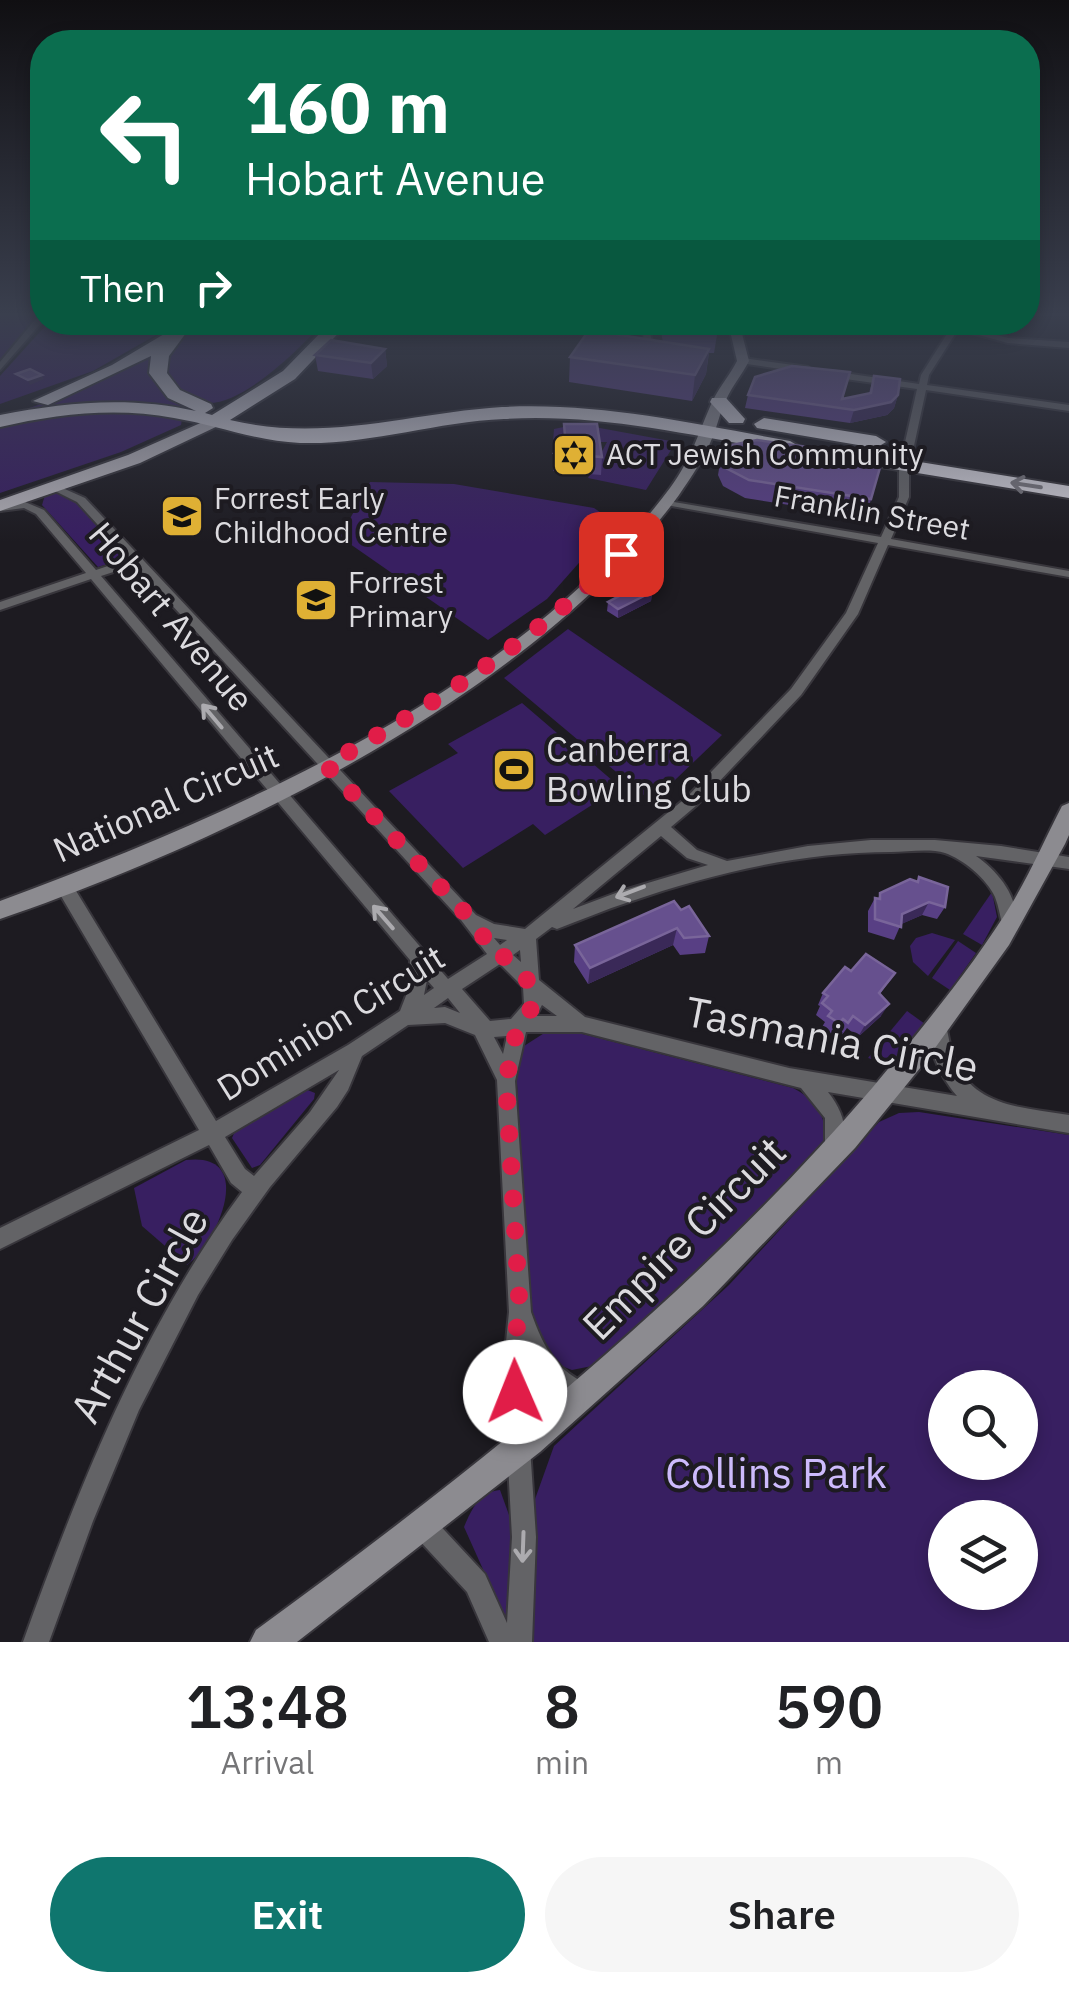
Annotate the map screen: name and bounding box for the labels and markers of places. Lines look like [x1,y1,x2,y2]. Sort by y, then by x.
synagogue icon: ACT Jewish Community [551,432,597,478]
place label: ACT Jewish Community [606,434,923,473]
place label: Forrest Early Childhood Centre [214,478,448,551]
school or university icon: Forrest Early Childhood Centre [159,493,205,539]
pin [579,512,664,597]
place label: Forrest Primary [348,562,453,635]
school or university icon: Forrest Primary [293,577,339,623]
place label: Canberra Bowling Club [546,726,752,812]
sports icon: Canberra Bowling Club [491,747,537,793]

